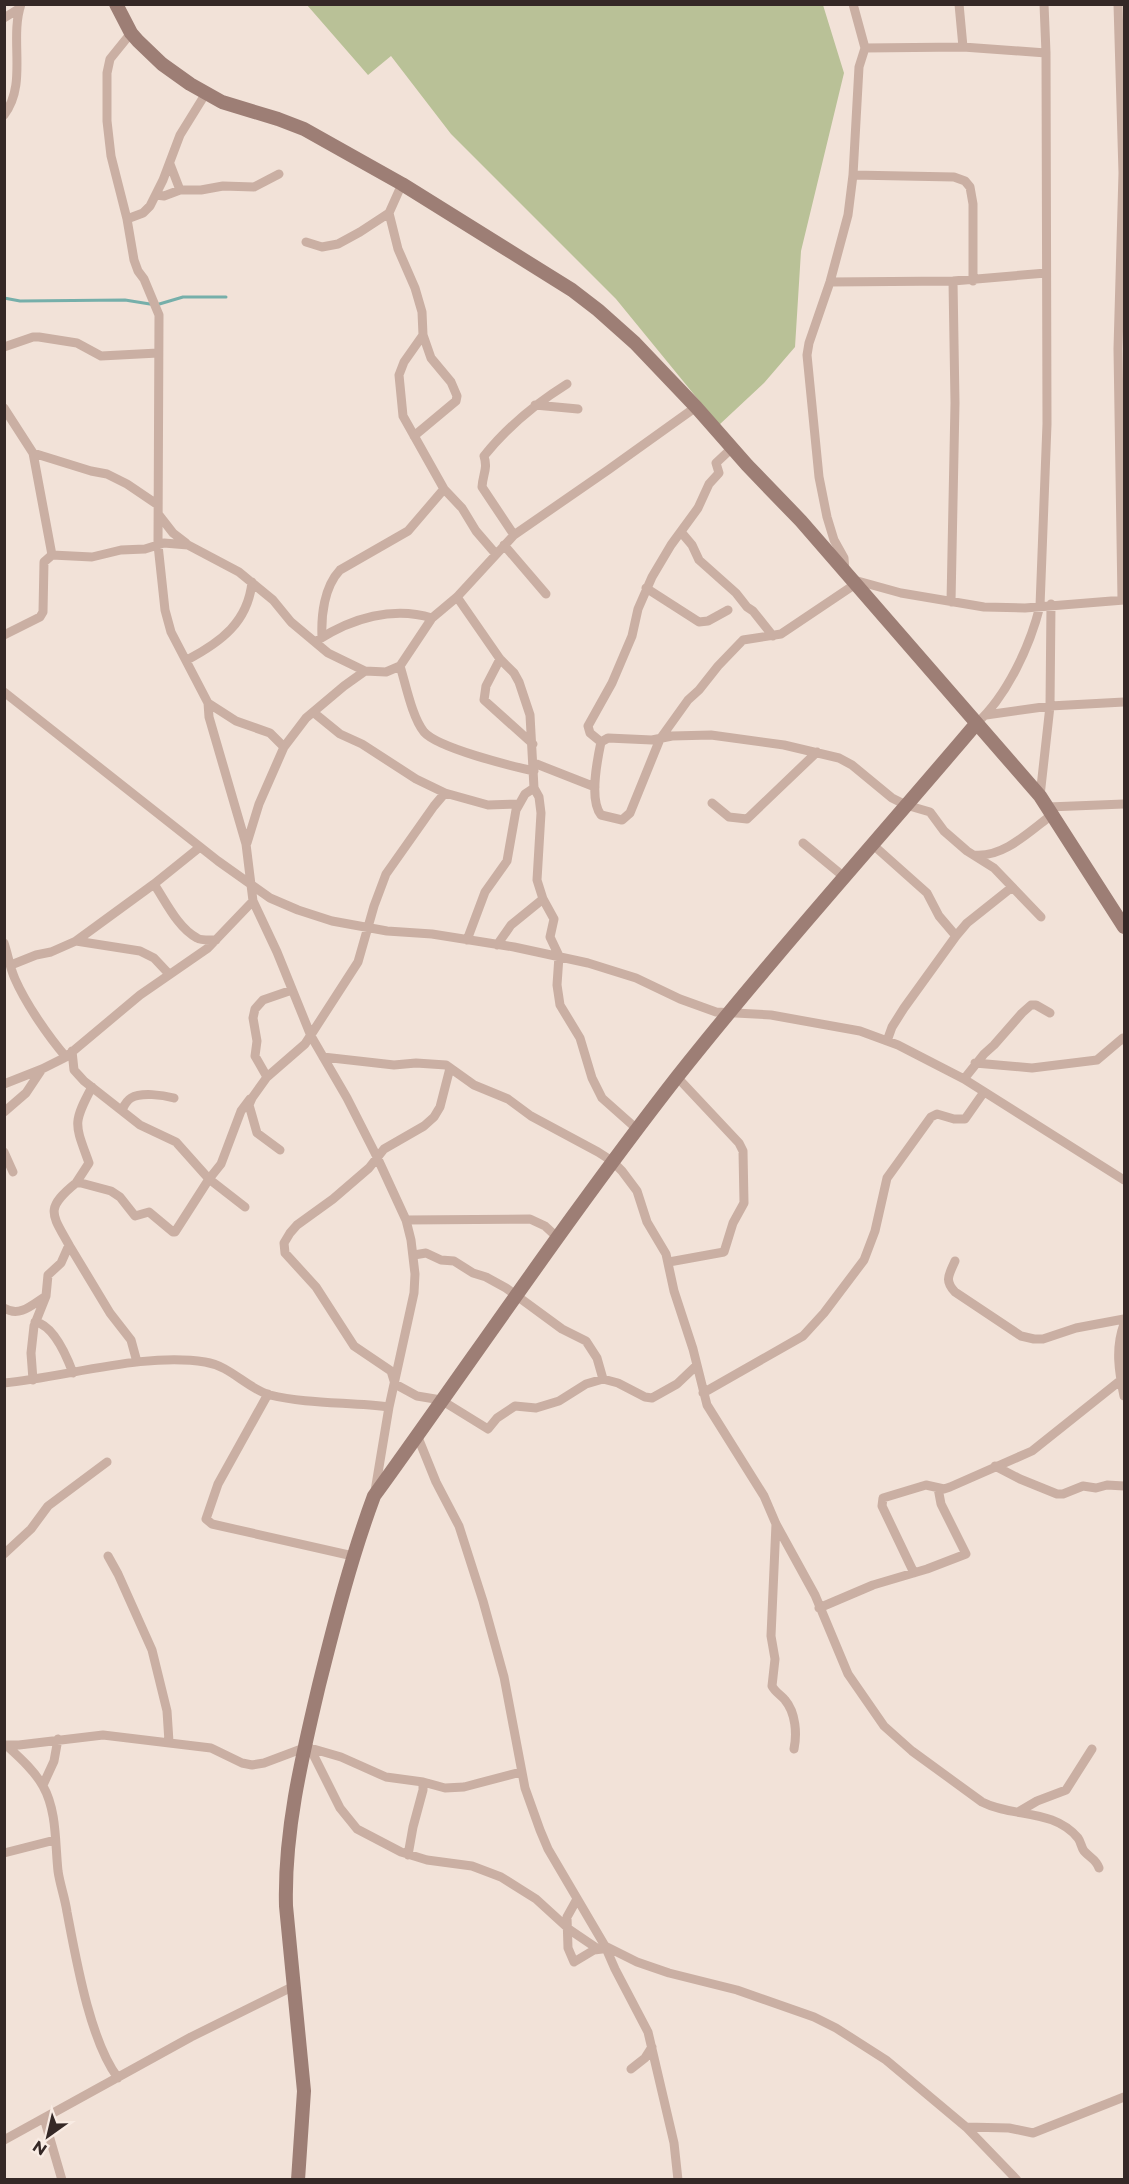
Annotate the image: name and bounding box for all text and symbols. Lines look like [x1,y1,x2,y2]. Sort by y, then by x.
north arrow [18,2106,78,2166]
text: N [29,2137,51,2160]

